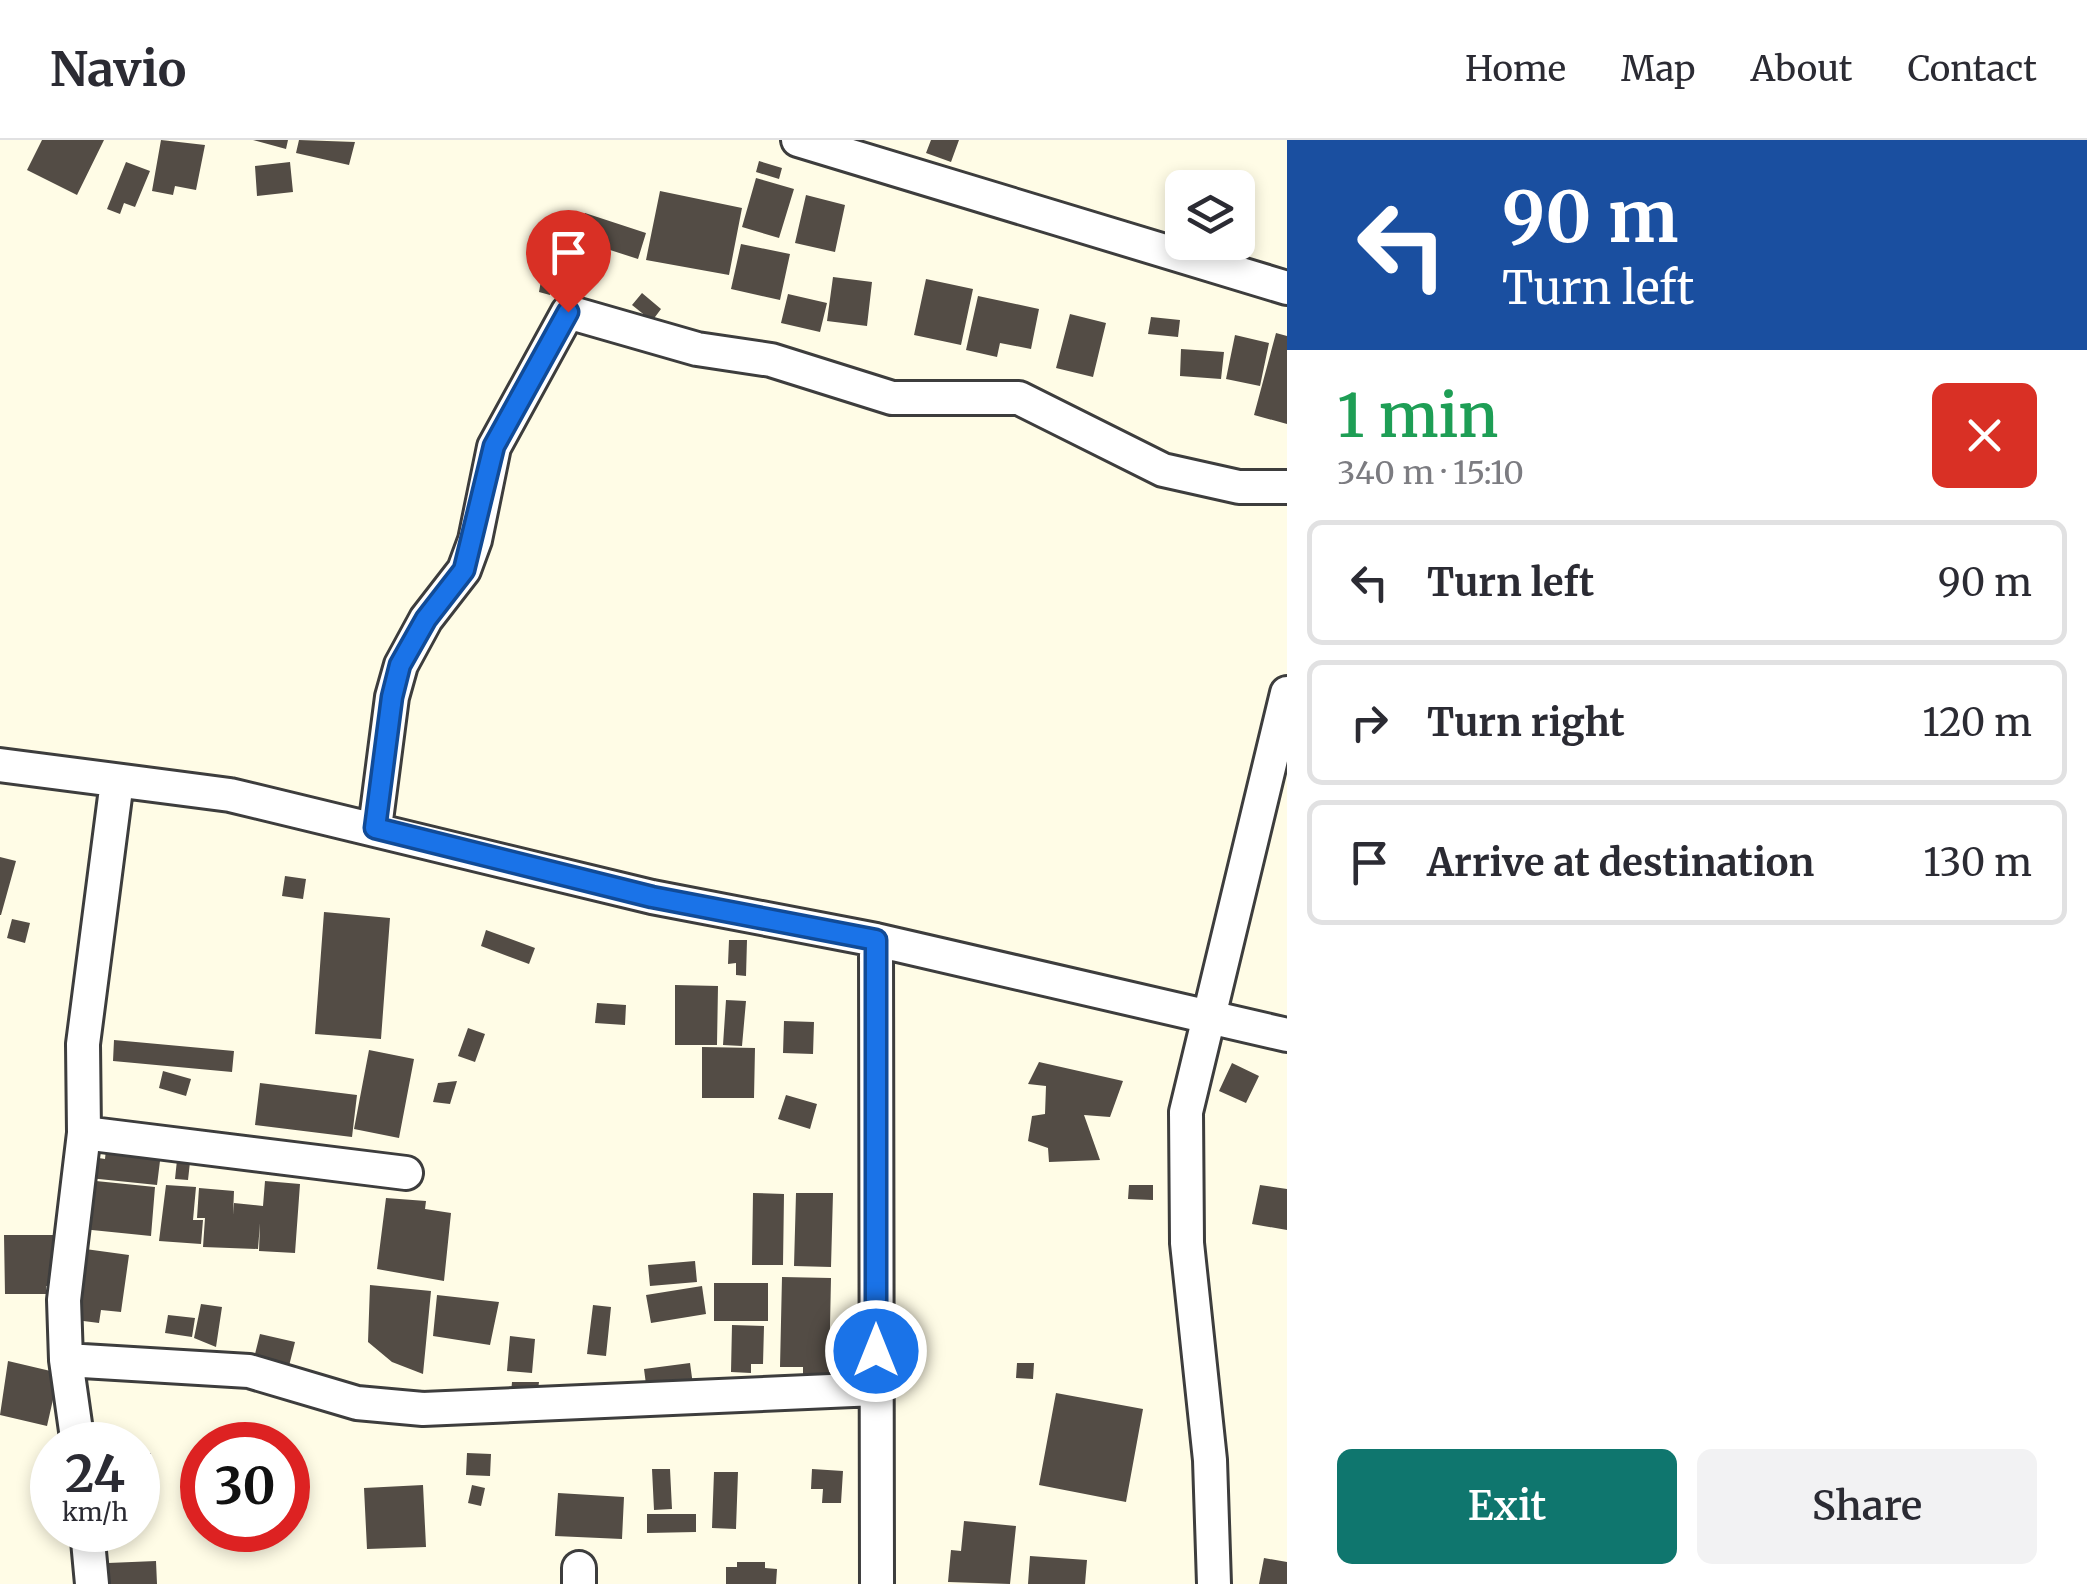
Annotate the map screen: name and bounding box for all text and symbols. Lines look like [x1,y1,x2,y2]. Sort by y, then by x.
text: Navio [50,39,186,99]
text: Home [1465,47,1566,91]
text: Map [1621,47,1696,91]
text: About [1751,47,1852,91]
text: Contact [1907,47,2037,91]
map controls [1165,170,1255,260]
button: layers [1165,170,1255,260]
text: 90 m [1502,173,1679,261]
icon: left [1337,180,1467,310]
pin [526,210,611,313]
icon: arrive [541,225,596,280]
text: Turn left [1502,260,1694,316]
text: 1 min [1337,378,1498,453]
button: close [1932,383,2037,488]
text: 340 m · 15:10 [1337,453,1524,493]
icon: left [1342,555,1397,610]
text: Turn left [1427,559,1594,606]
text: 90 m [1938,559,2032,606]
icon: right [1342,695,1397,750]
text: Turn right [1427,699,1625,746]
text: 120 m [1922,699,2032,746]
icon: arrive [1342,835,1397,890]
text: Arrive at destination [1427,839,1814,886]
text: 130 m [1923,839,2032,886]
position arrow [824,1299,928,1403]
speed limit sign: 30 [180,1422,310,1552]
text: 24 [65,1443,125,1506]
button: Exit [1337,1449,1677,1564]
button: Share [1697,1449,2037,1564]
text: km/h [62,1496,128,1528]

